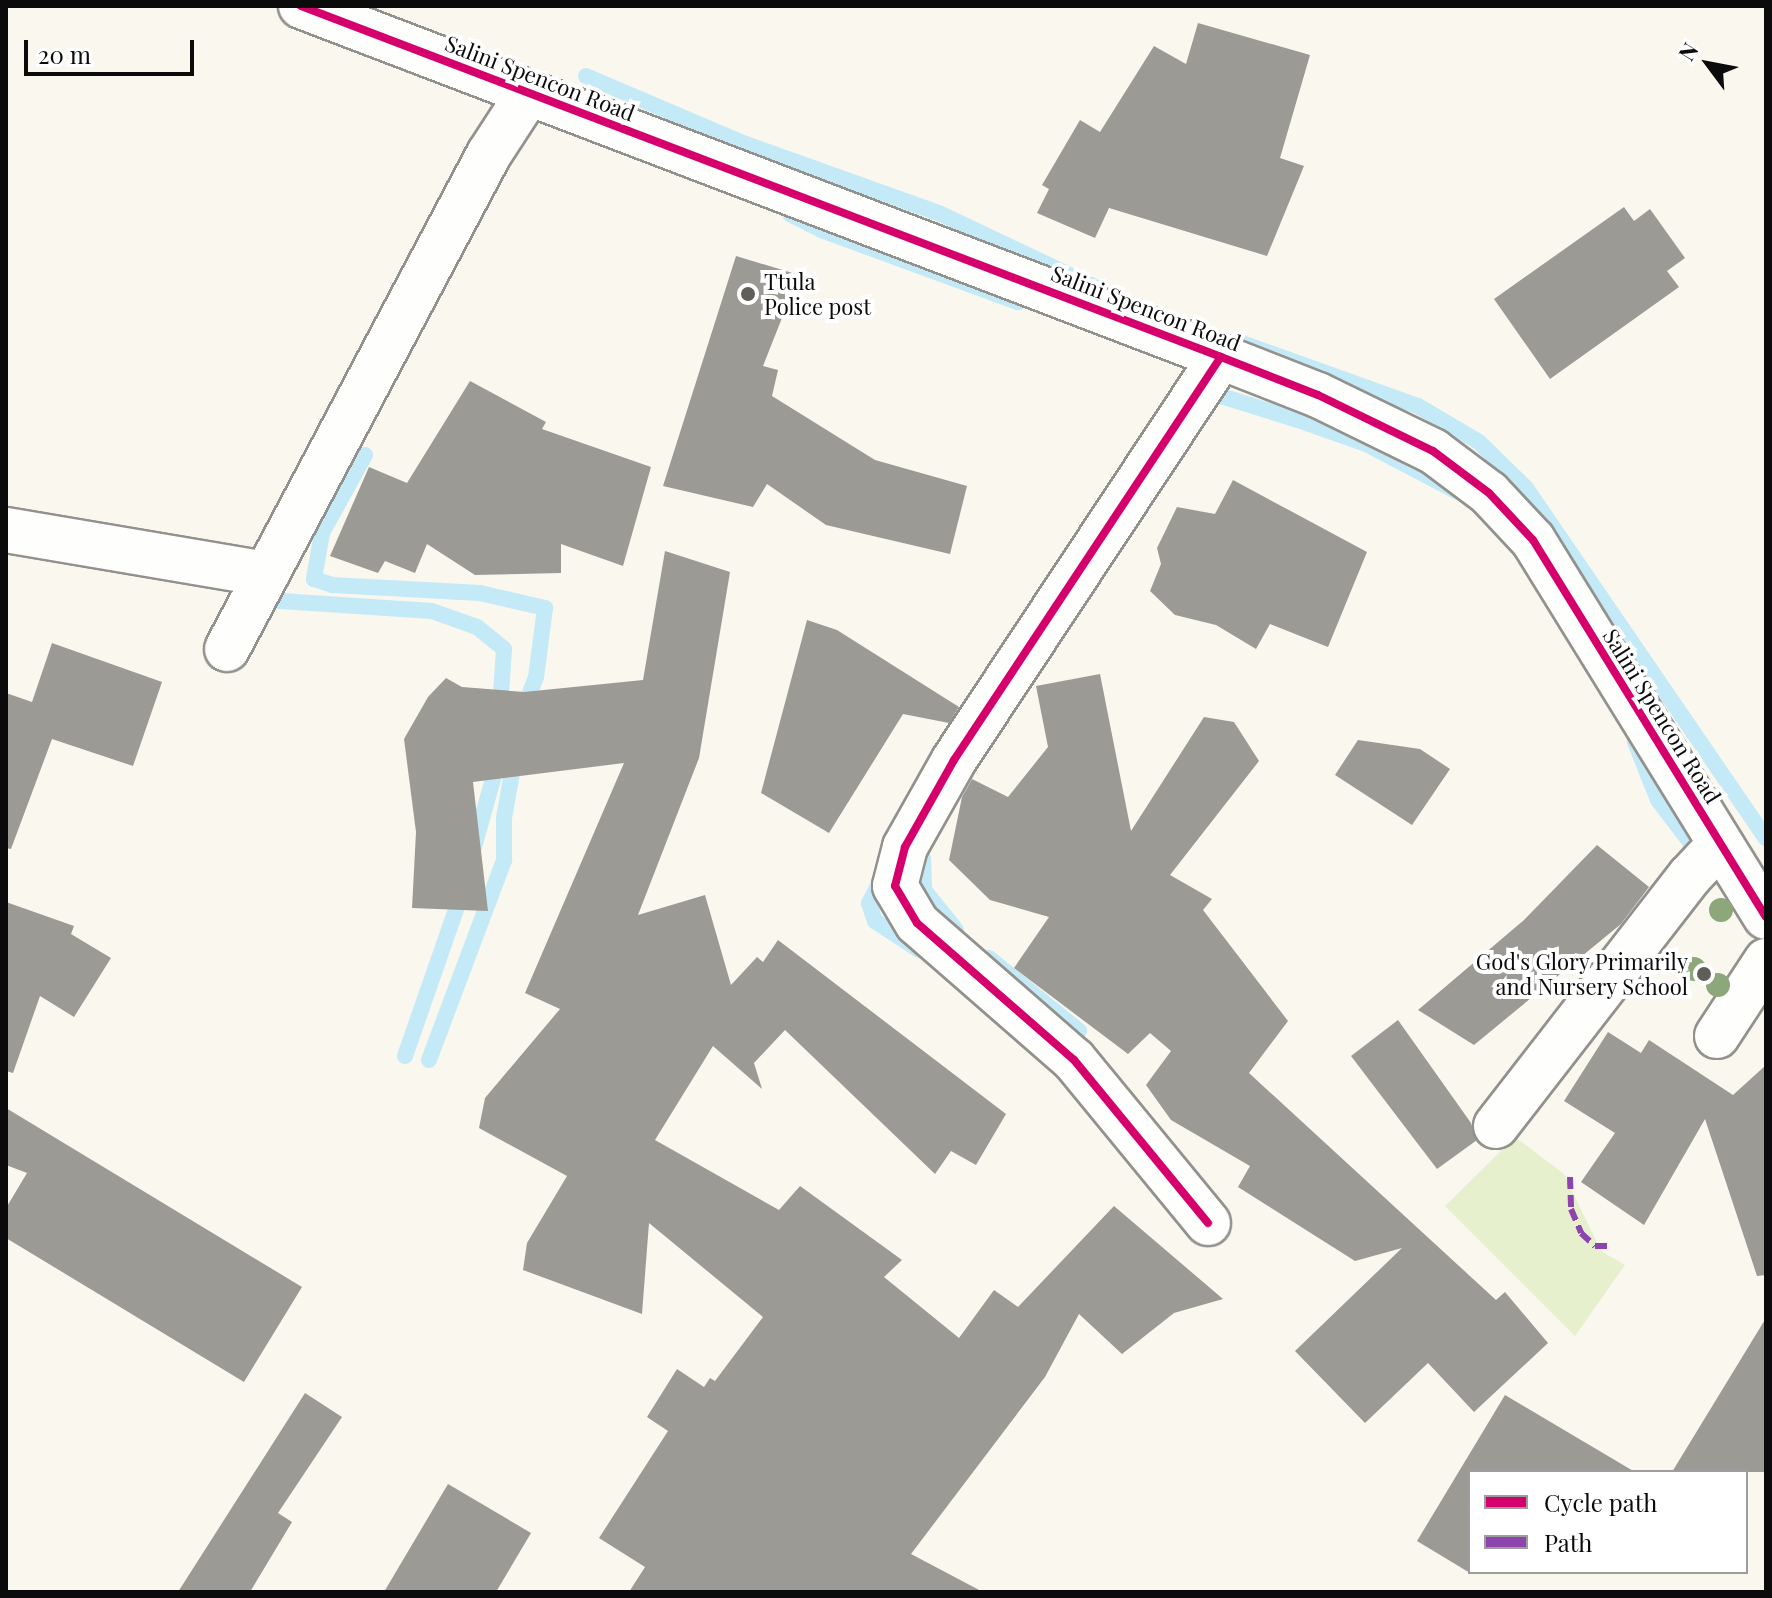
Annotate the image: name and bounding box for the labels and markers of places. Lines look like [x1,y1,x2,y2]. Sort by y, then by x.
place label: Ttula Police post [764,268,871,320]
marker: Ttula Police post [739,285,757,303]
place label: God's Glory Primarily and Nursery School [1475,948,1688,1000]
marker: God's Glory Primarily and Nursery School [1695,965,1713,983]

